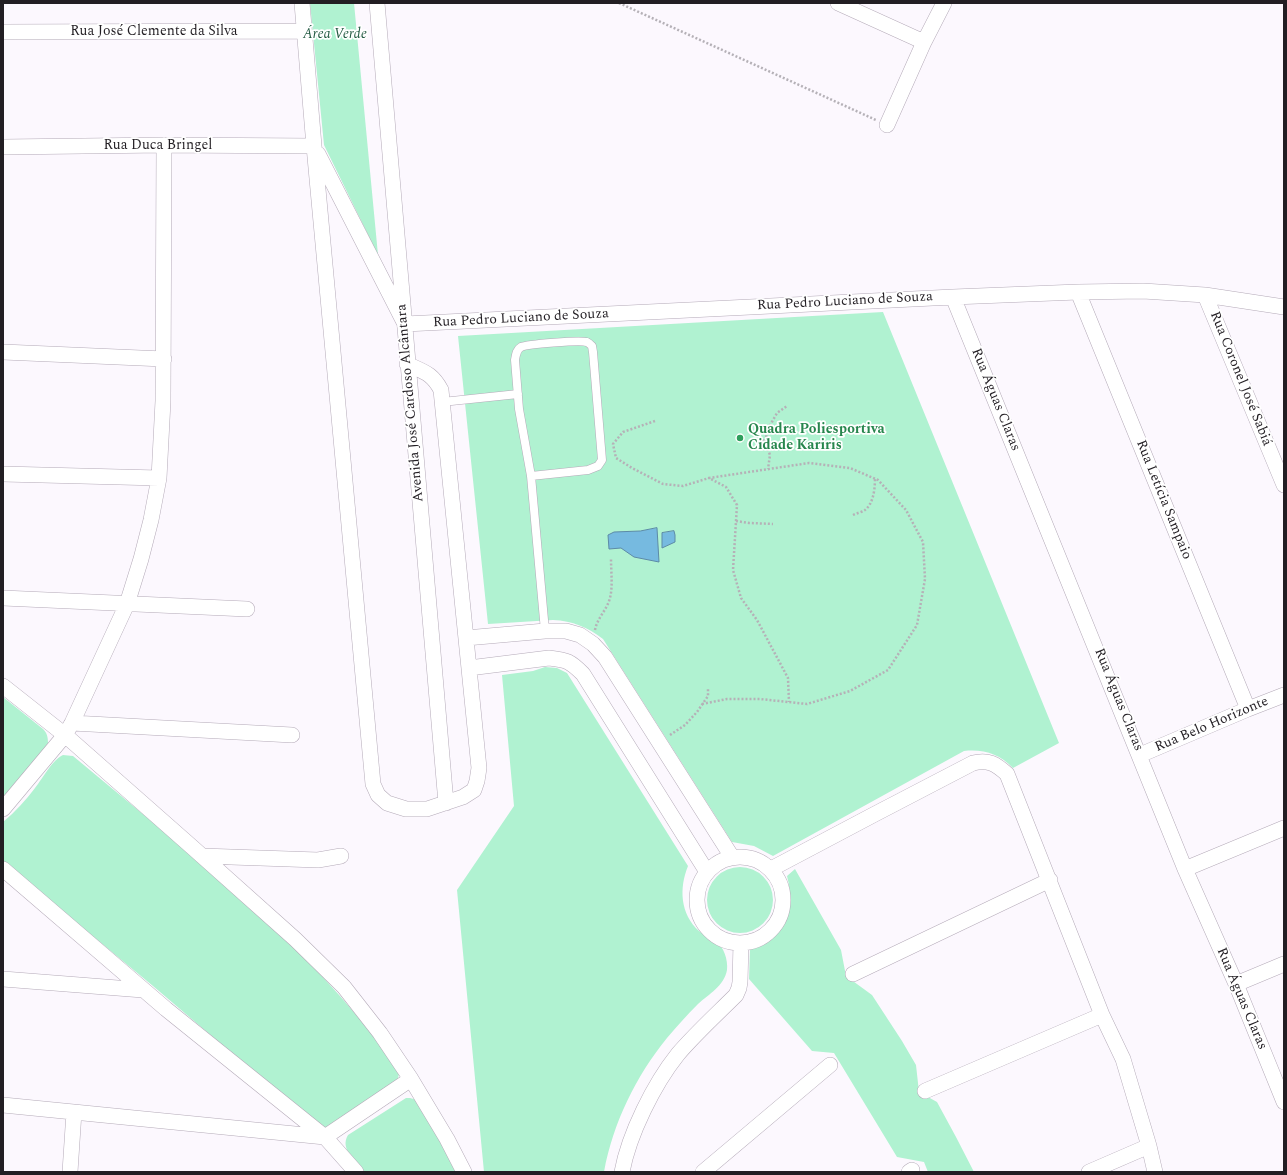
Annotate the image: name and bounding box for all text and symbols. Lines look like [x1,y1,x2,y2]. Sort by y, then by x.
street label: Rua José Clemente da Silva [70,24,238,40]
park label: Área Verde [303,27,367,43]
street label: Rua Duca Bringel [104,138,212,154]
street label: Rua Pedro Luciano de Souza [757,289,933,315]
street label: Avenida José Cardoso Alcântara [394,303,428,503]
street label: Rua Pedro Luciano de Souza [433,306,609,332]
street label: Rua Coronel José Sabiá [1205,309,1275,449]
street label: Rua Águas Claras [967,346,1023,454]
place label: Quadra Poliesportiva Cidade Kariris [748,422,885,454]
marker: Quadra Poliesportiva Cidade Kariris [735,433,745,443]
street label: Rua Letícia Sampaio [1131,438,1195,562]
street label: Rua Águas Claras [1090,646,1146,754]
street label: Rua Belo Horizonte [1153,694,1271,756]
street label: Rua Águas Claras [1212,945,1270,1053]

